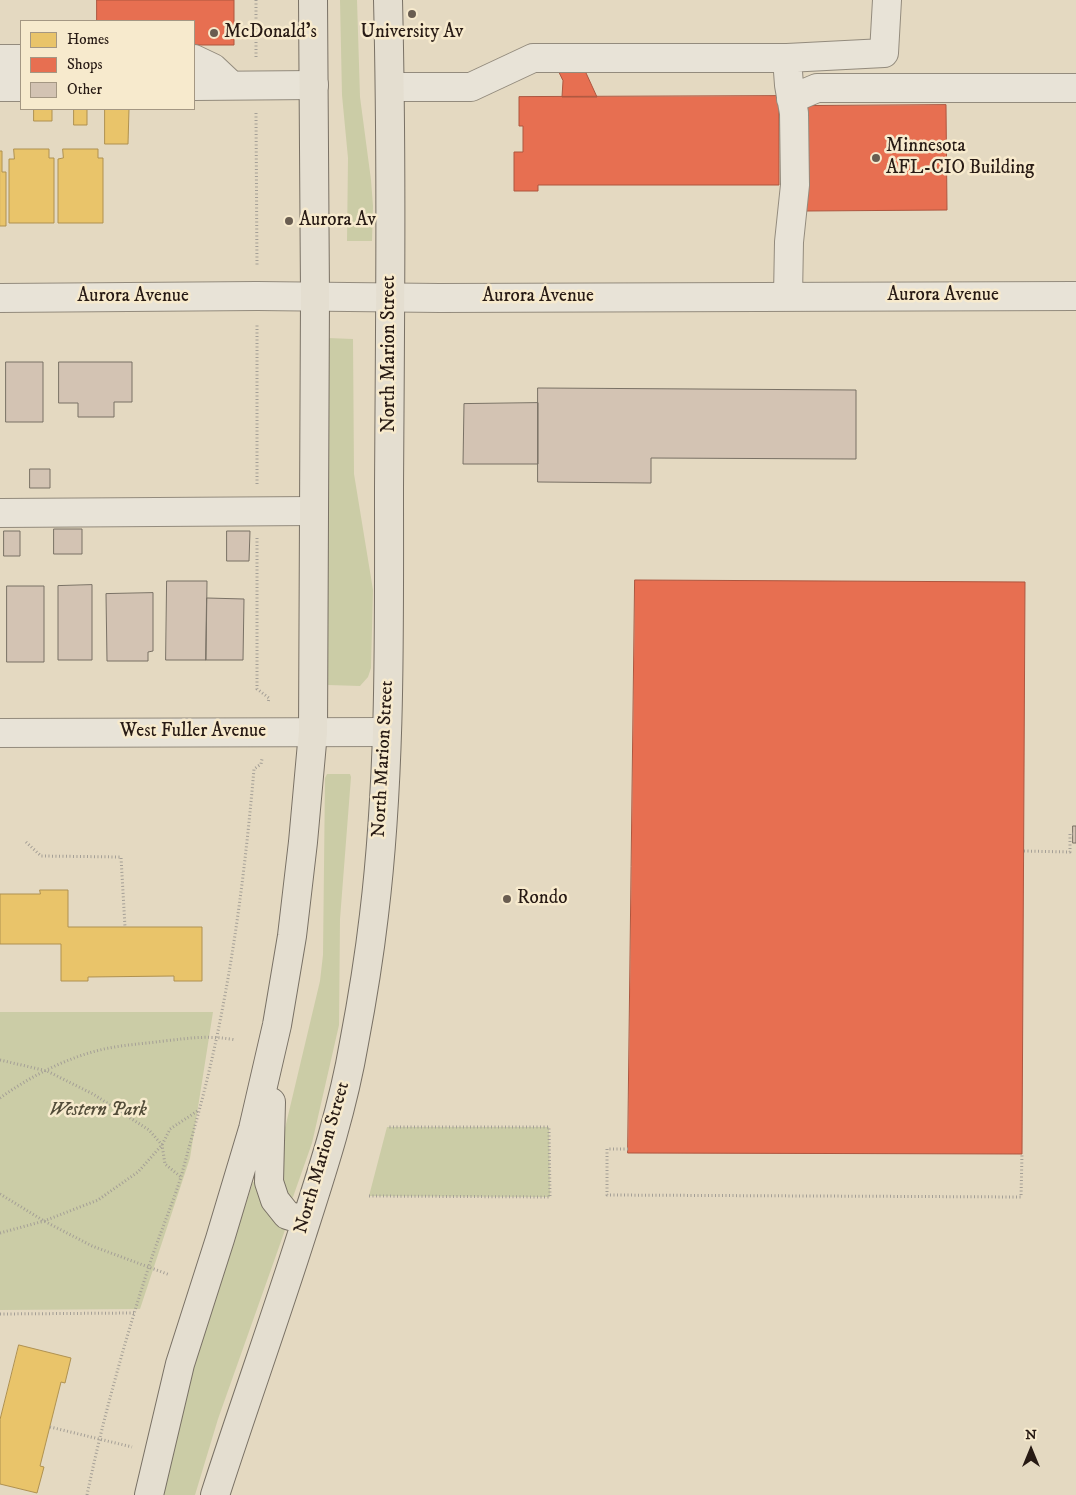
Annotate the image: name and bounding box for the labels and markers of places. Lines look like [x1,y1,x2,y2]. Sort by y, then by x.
marker: University Av [406,8,418,20]
place label: McDonald's [224,22,317,44]
place label: University Av [361,22,463,44]
marker: McDonald's [208,27,220,39]
place label: Minnesota AFL-CIO Building [886,136,1034,180]
marker: Minnesota AFL-CIO Building [870,152,882,164]
place label: Aurora Av [299,210,376,232]
marker: Aurora Av [283,215,295,227]
place label: Rondo [517,888,567,910]
marker: Rondo [501,893,513,905]

